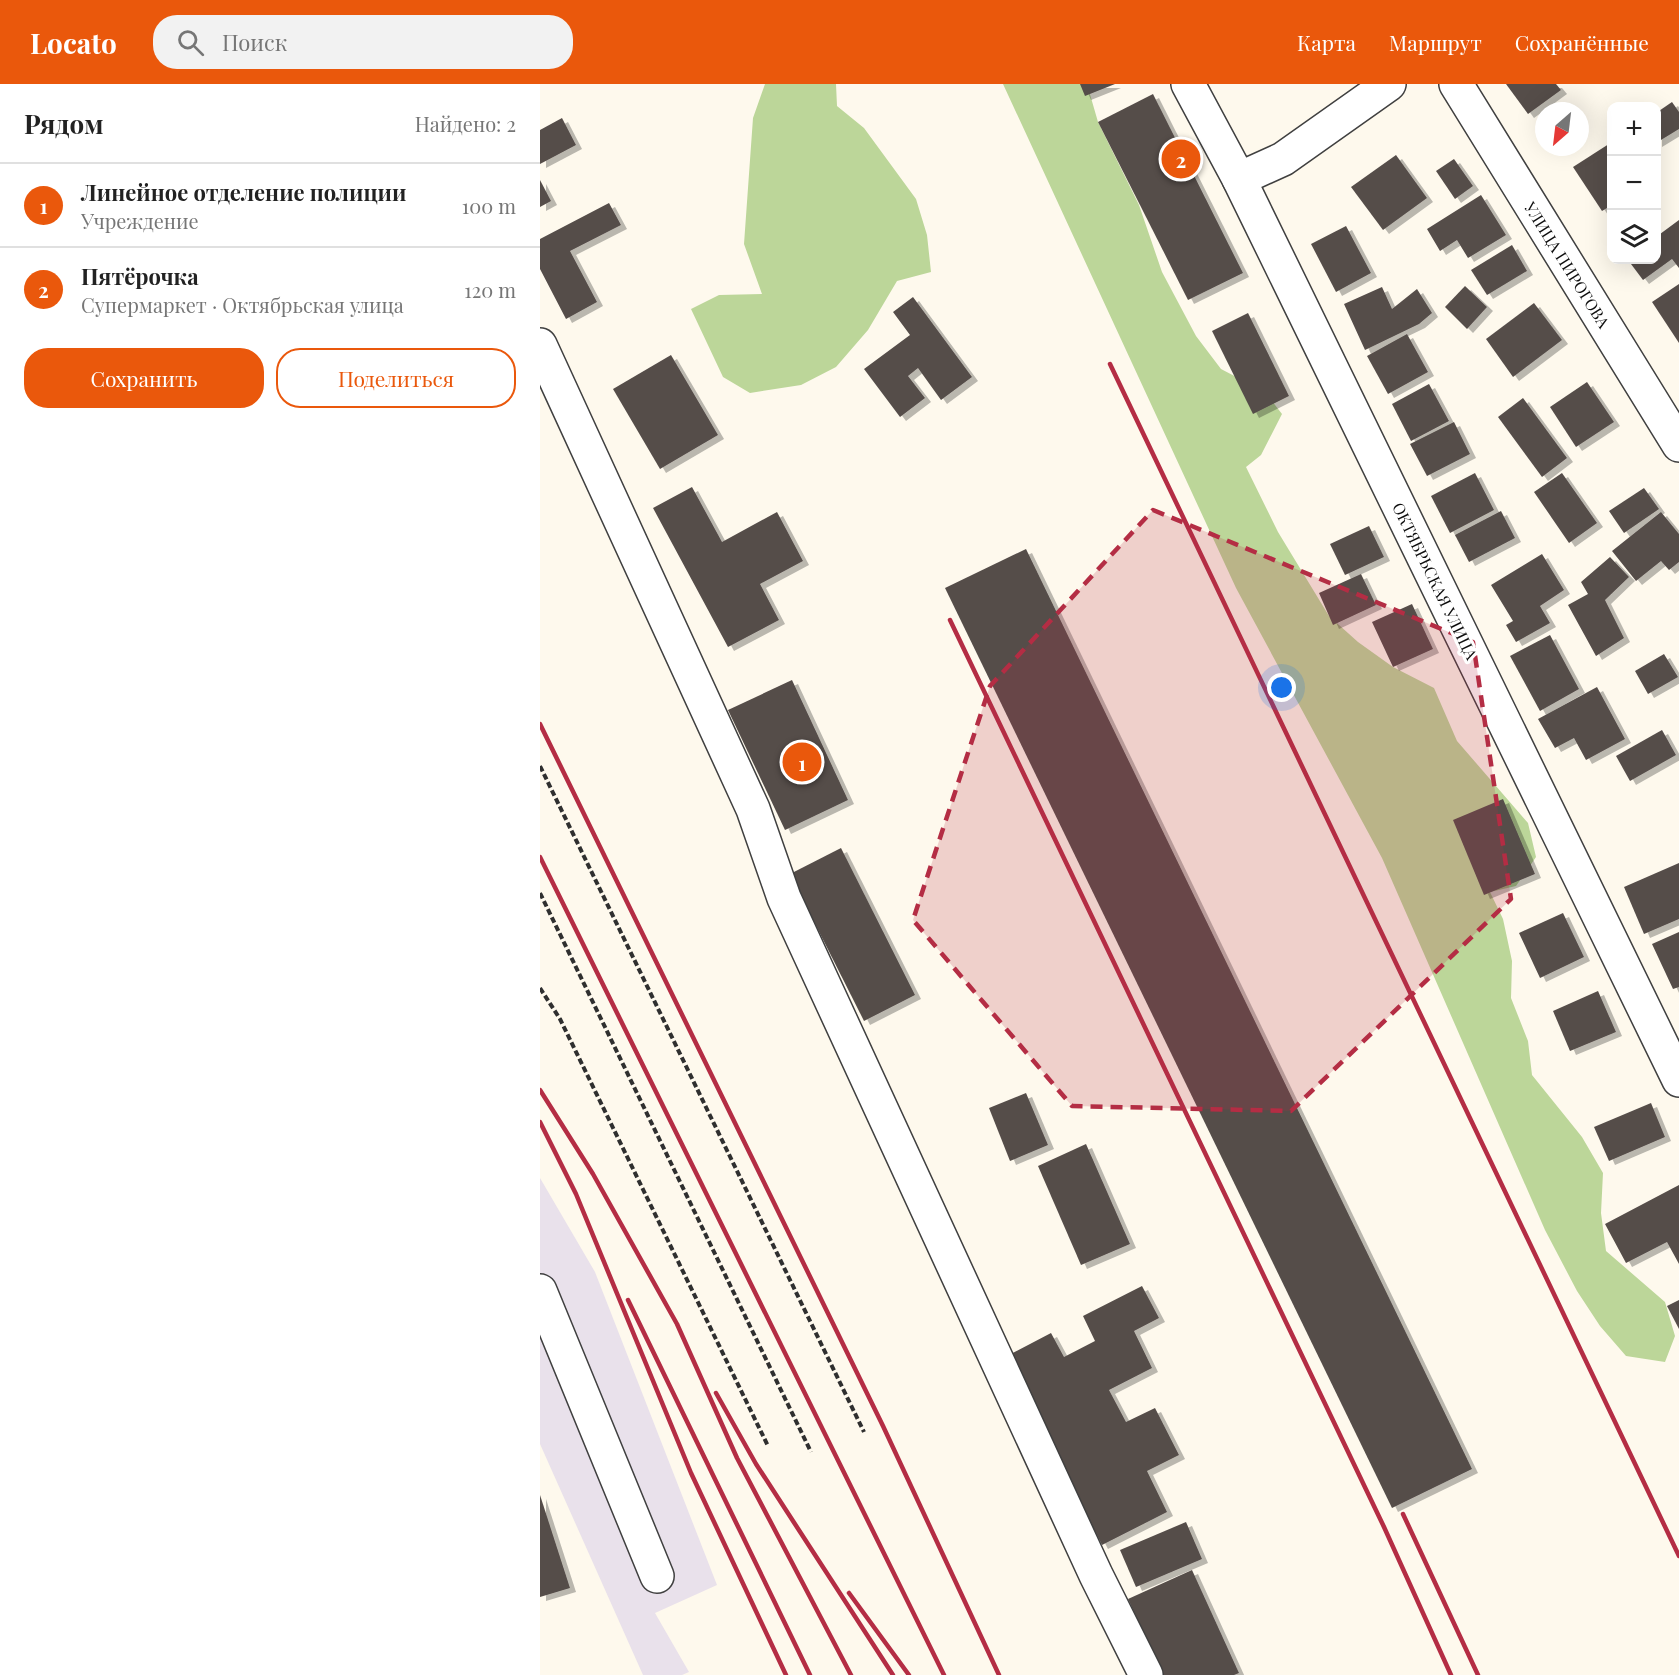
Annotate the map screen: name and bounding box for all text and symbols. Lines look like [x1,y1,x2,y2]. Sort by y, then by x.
search box [153,15,573,69]
text: Locato [30,24,117,61]
icon: search [174,26,207,59]
text: Поиск [222,27,287,57]
text: Карта [1297,28,1356,56]
text: Маршрут [1389,28,1482,56]
text: Сохранённые [1515,28,1649,56]
north arrow [1535,102,1589,156]
map controls [1607,102,1661,264]
button: + [1607,102,1661,156]
text: Рядом [24,106,103,141]
text: Найдено: 2 [415,110,516,137]
pin: 2 [1162,136,1200,182]
button: − [1607,156,1661,210]
text: Линейное отделение полиции [81,177,406,207]
text: 1 [40,192,47,219]
text: 100 m [462,192,516,219]
street label: УЛИЦА ПИРОГОВА [1520,197,1615,332]
text: Учреждение [81,207,199,234]
button: layers [1607,210,1661,264]
text: Пятёрочка [81,261,199,291]
text: 2 [38,276,49,303]
text: 120 m [464,276,516,303]
text: Супермаркет · Октябрьская улица [81,291,404,318]
button: Сохранить [24,348,264,408]
button: Поделиться [276,348,516,408]
street label: ОКТЯБРЬСКАЯ УЛИЦА [1388,499,1483,664]
your location [1267,673,1296,702]
pin: 1 [782,740,822,784]

